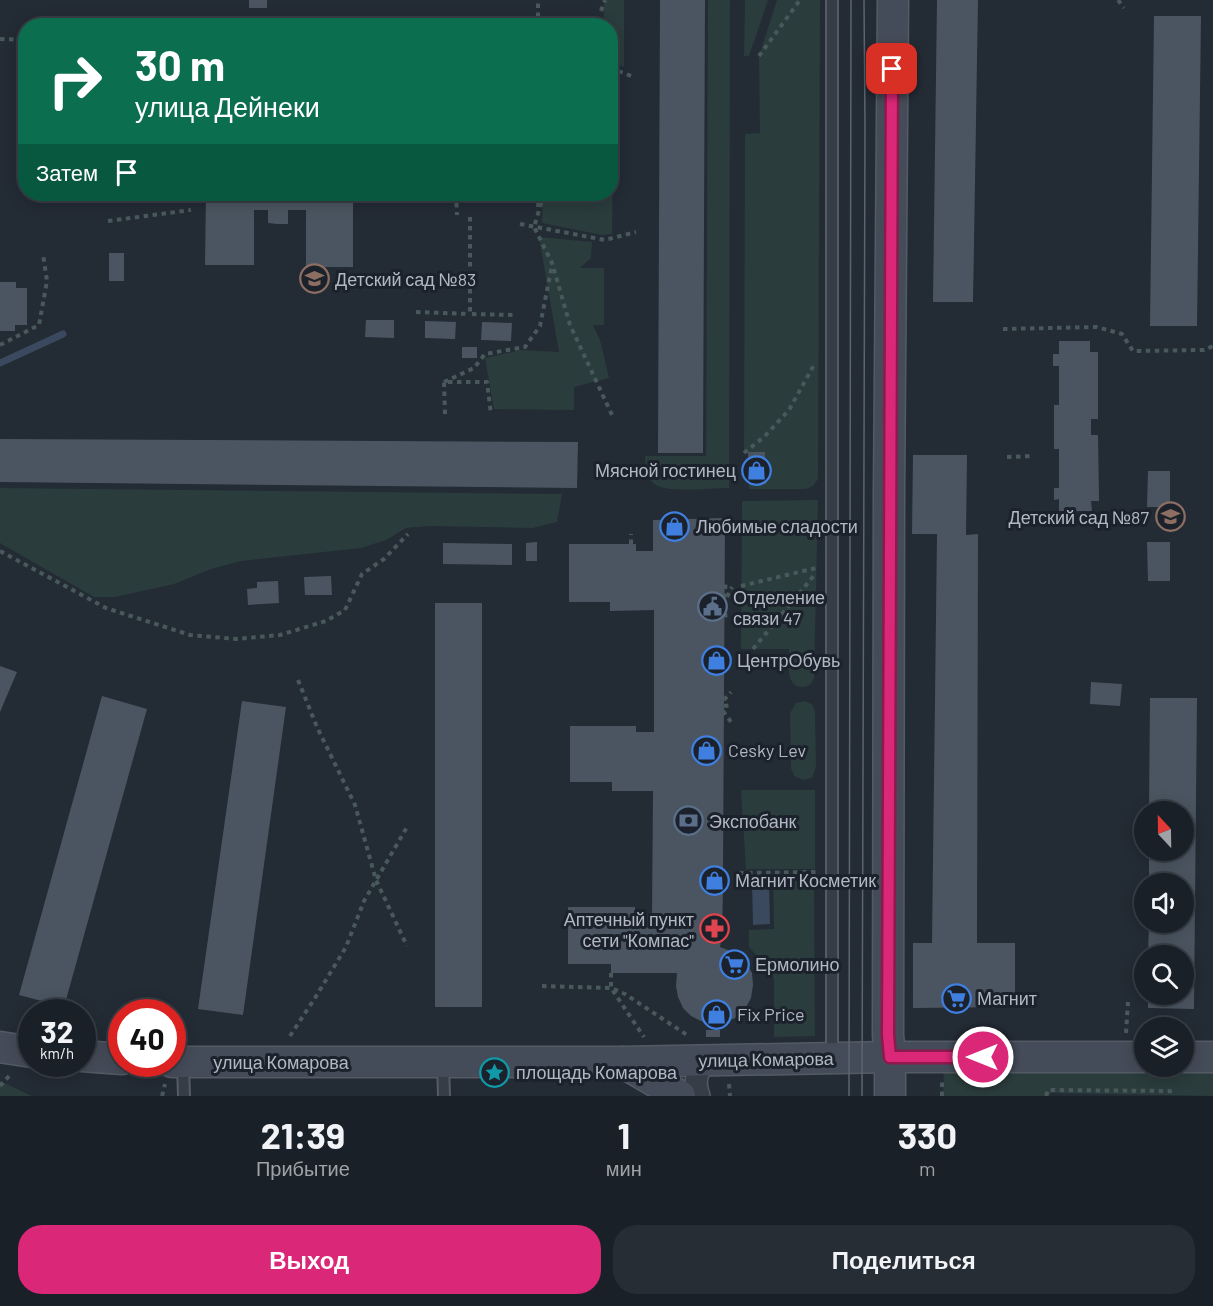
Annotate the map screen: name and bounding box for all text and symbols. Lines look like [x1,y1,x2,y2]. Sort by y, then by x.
text: 30 m [135,39,225,89]
icon: right [36,42,114,120]
pin [866,43,917,94]
icon: arrive [875,52,908,85]
text: улица Дейнеки [135,90,320,122]
icon: arrive [110,156,143,189]
text: Затем [36,159,98,185]
school or university icon: Детский сад №83 [298,263,330,295]
place label: Детский сад №83 [335,268,476,290]
shop icon: Мясной гостинец [741,454,773,486]
place label: Мясной гостинец [595,459,736,481]
school or university icon: Детский сад №87 [1154,501,1186,533]
place label: Детский сад №87 [1008,506,1149,528]
shop icon: Любимые сладости [659,510,691,542]
place label: Любимые сладости [696,515,858,537]
place label: Отделение связи 47 [733,586,825,629]
public building icon: Отделение связи 47 [696,591,728,623]
shop icon: ЦентрОбувь [700,644,732,676]
place label: ЦентрОбувь [737,649,840,671]
shop icon: Cesky Lev [691,734,723,766]
place label: Cesky Lev [728,739,806,761]
north arrow [1134,801,1194,861]
map controls [1134,801,1194,1077]
bank icon: Экспобанк [672,805,704,837]
place label: Экспобанк [709,810,797,832]
shop icon: Магнит Косметик [698,864,730,896]
place label: Магнит Косметик [735,869,876,891]
button: sound [1134,873,1194,933]
place label: Аптечный пункт сети "Компас" [564,908,694,951]
pharmacy icon: Аптечный пункт сети "Компас" [699,913,731,945]
button: search [1134,945,1194,1005]
supermarket icon: Ермолино [718,948,750,980]
place label: Ермолино [755,953,840,975]
supermarket icon: Магнит [940,982,972,1014]
place label: Магнит [977,987,1037,1009]
shop icon: Fix Price [700,998,732,1030]
speed limit sign: 40 [108,999,186,1077]
place label: Fix Price [737,1003,805,1025]
text: 32 [41,1013,74,1049]
button: layers [1134,1017,1194,1077]
position arrow [951,1025,1015,1089]
text: km/h [40,1044,74,1062]
street label: улица Комарова [698,1047,835,1071]
street label: улица Комарова [213,1051,350,1073]
place icon: площадь Комарова [479,1056,511,1088]
place label: площадь Комарова [516,1061,678,1083]
text: 21:39 [261,1113,345,1156]
text: 1 [617,1113,630,1156]
text: 330 [898,1113,957,1156]
text: Прибытие [256,1156,350,1180]
text: мин [606,1156,642,1180]
text: m [919,1156,936,1180]
button: Выход [18,1225,601,1294]
button: Поделиться [613,1225,1195,1294]

